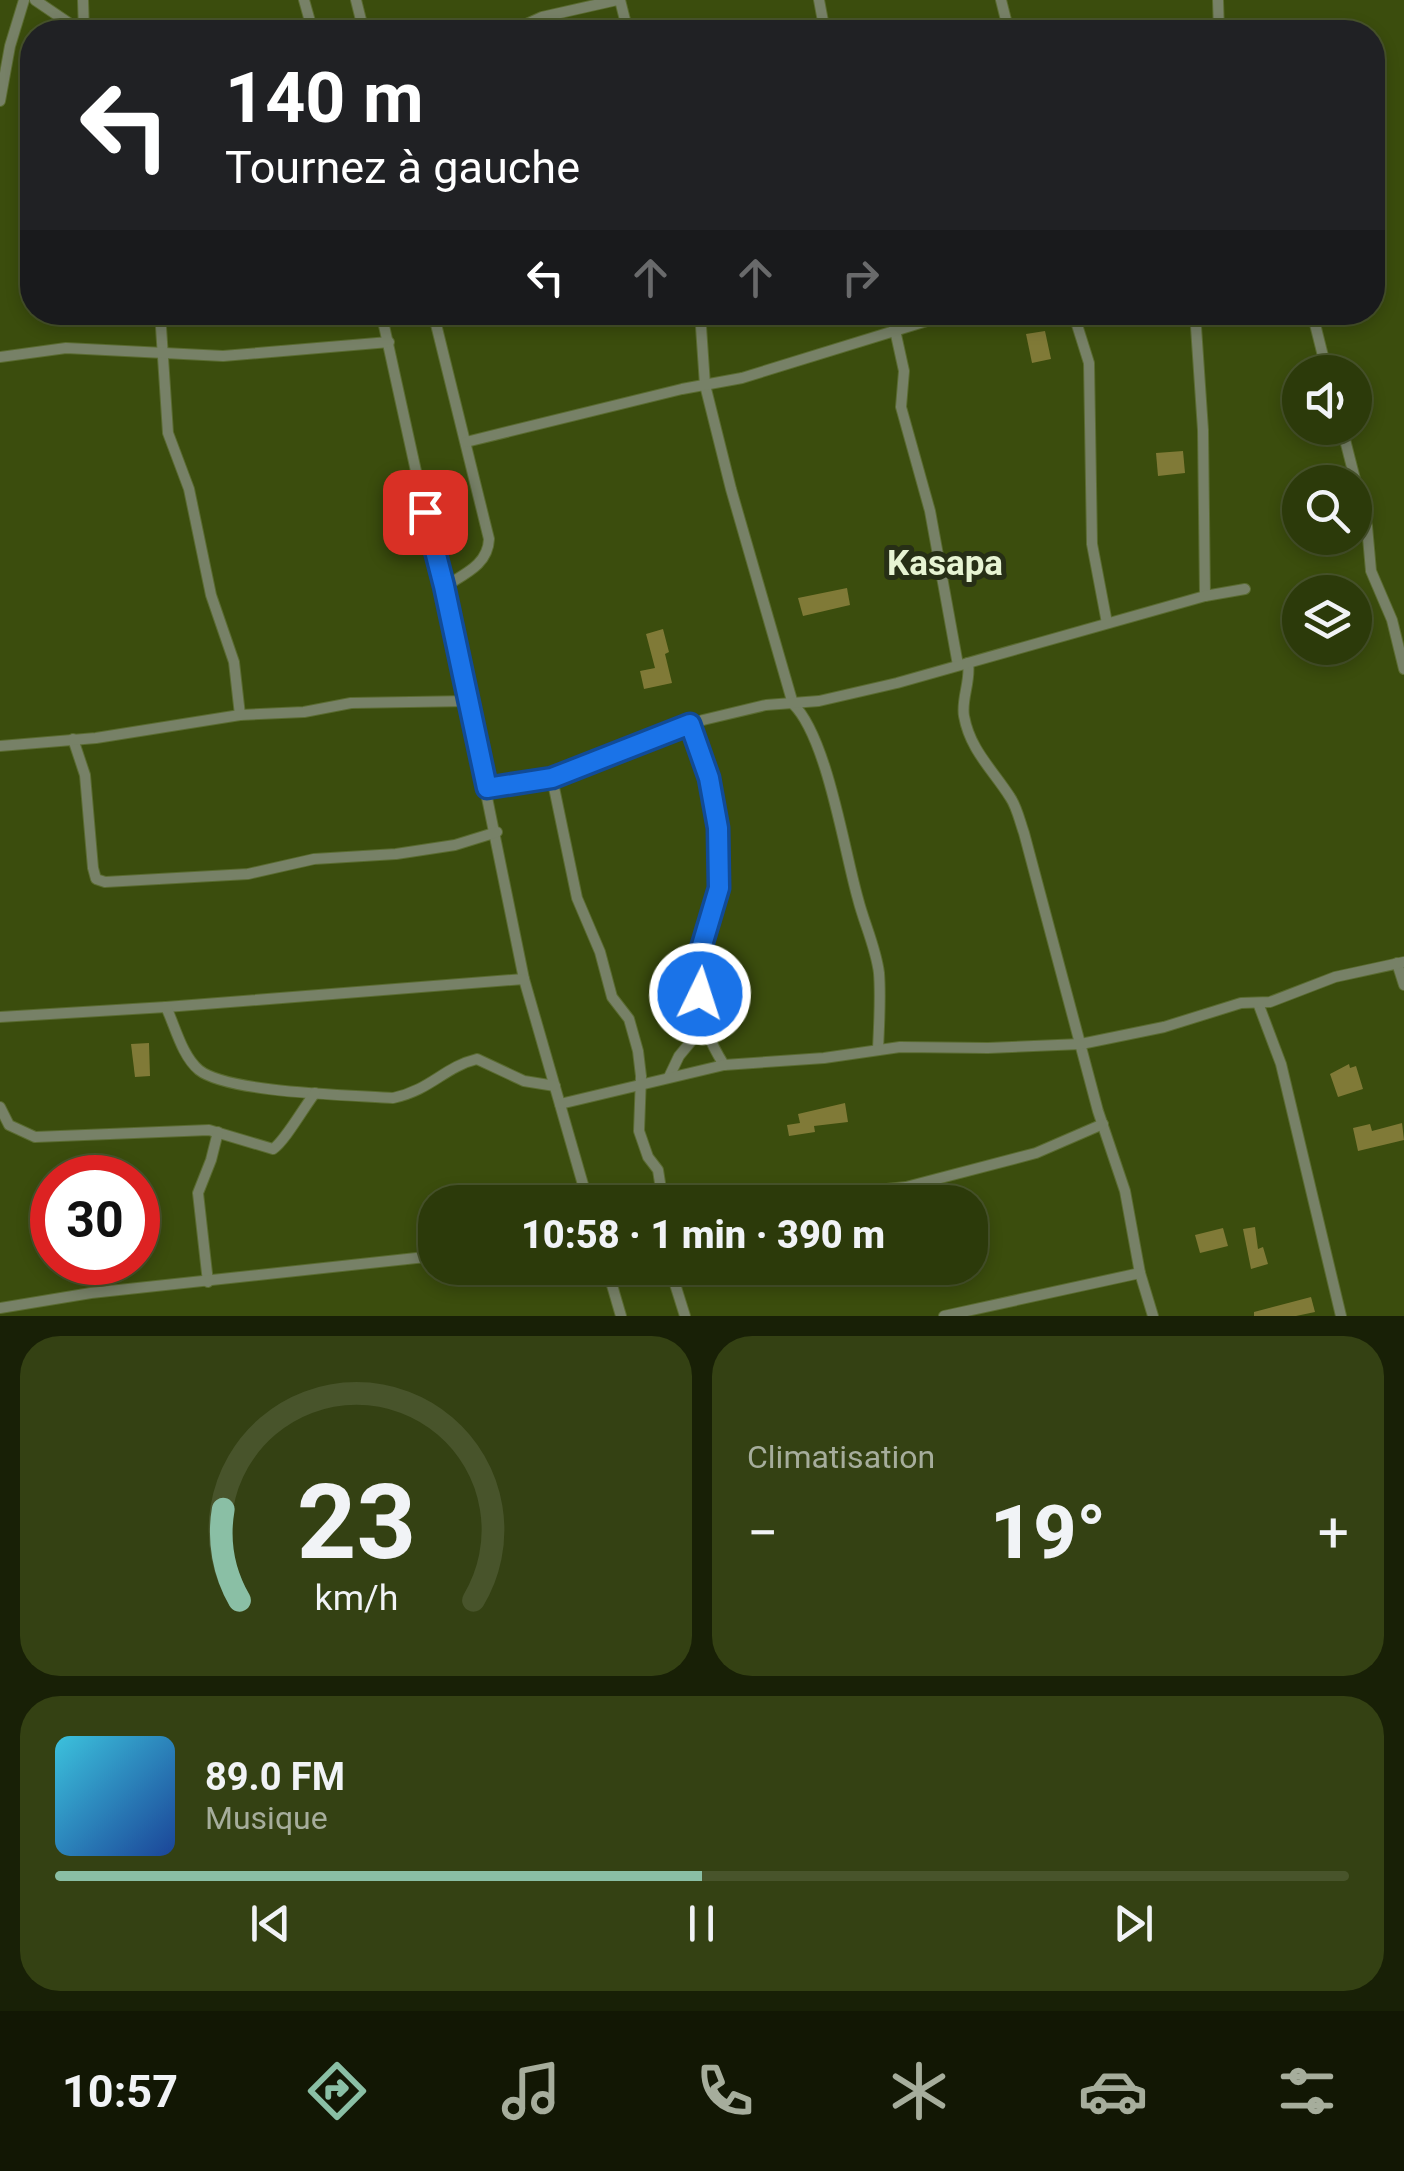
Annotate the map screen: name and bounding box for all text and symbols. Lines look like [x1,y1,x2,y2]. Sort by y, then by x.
text: 140 m [225,57,424,139]
icon: left [60,60,190,190]
text: Tournez à gauche [225,141,580,194]
icon: left [518,250,573,305]
icon: ahead [623,250,678,305]
icon: ahead [728,250,783,305]
icon: right [833,250,888,305]
map controls [1282,355,1372,665]
button: sound [1282,355,1372,445]
button: search [1282,465,1372,555]
pin [383,470,468,555]
icon: arrive [398,485,453,540]
district label: Kasapa [887,543,1003,584]
button: layers [1282,575,1372,665]
position arrow [648,942,752,1046]
speed limit sign: 30 [30,1155,160,1285]
text: 10:58 · 1 min · 390 m [521,1213,885,1257]
text: Climatisation [747,1438,935,1476]
text: 23 [296,1462,416,1583]
text: 19° [990,1488,1106,1576]
text: − [747,1501,778,1565]
text: + [1318,1501,1349,1565]
text: km/h [314,1577,398,1619]
text: 89.0 FM [205,1755,345,1799]
text: Musique [205,1799,328,1837]
icon: previous [243,1896,298,1951]
icon: pause [674,1896,729,1951]
icon: next [1106,1896,1161,1951]
icon: directions [302,2056,372,2126]
icon: music [496,2056,566,2126]
icon: phone [690,2056,760,2126]
icon: climate [884,2056,954,2126]
icon: car [1078,2056,1148,2126]
icon: filters [1272,2056,1342,2126]
text: 10:57 [62,2065,178,2118]

